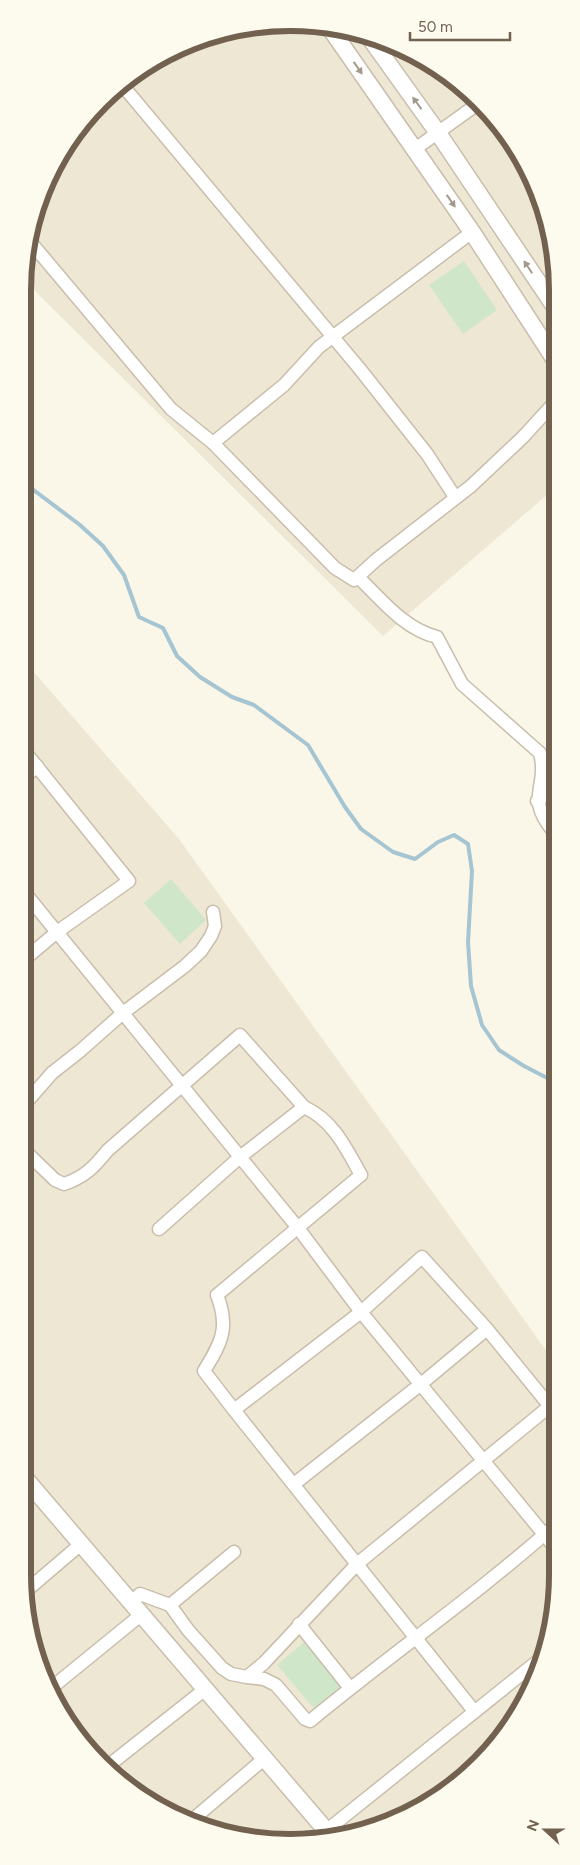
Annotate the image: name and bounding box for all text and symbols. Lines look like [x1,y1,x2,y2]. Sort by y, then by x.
scale bar [410,10,510,42]
text: 50 m [418,18,453,36]
one-way arrow [353,61,363,75]
one-way arrow [412,97,422,110]
one-way arrow [446,194,456,208]
one-way arrow [523,260,533,273]
north arrow [520,1805,570,1855]
text: N [523,1817,543,1834]

